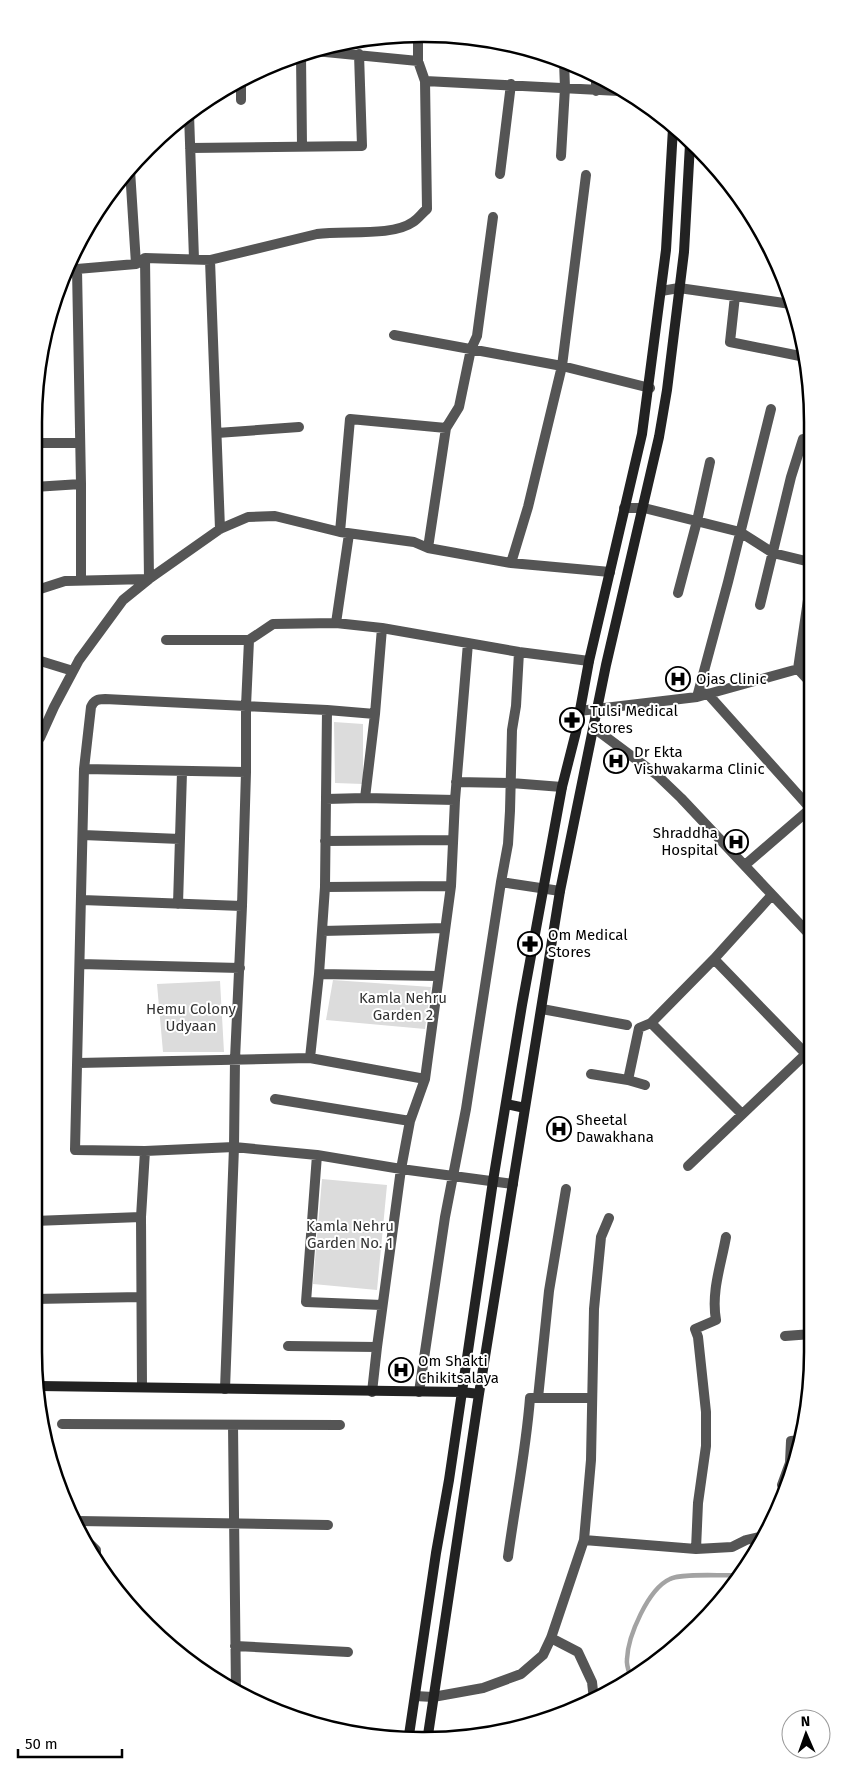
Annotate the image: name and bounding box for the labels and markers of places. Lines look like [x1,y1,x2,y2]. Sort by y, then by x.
hospital icon: Ojas Clinic [665,666,691,692]
place label: Ojas Clinic [696,670,767,688]
place label: Tulsi Medical Stores [590,702,679,737]
pharmacy icon: Tulsi Medical Stores [559,707,585,733]
place label: Dr Ekta Vishwakarma Clinic [634,743,765,778]
hospital icon: Dr Ekta Vishwakarma Clinic [603,748,629,774]
place label: Shraddha Hospital [653,824,719,859]
hospital icon: Shraddha Hospital [723,829,749,855]
place label: Om Medical Stores [548,926,628,961]
pharmacy icon: Om Medical Stores [517,931,543,957]
place label: Sheetal Dawakhana [576,1111,654,1146]
hospital icon: Sheetal Dawakhana [546,1116,572,1142]
place label: Om Shakti Chikitsalaya [418,1352,499,1387]
hospital icon: Om Shakti Chikitsalaya [388,1357,414,1383]

